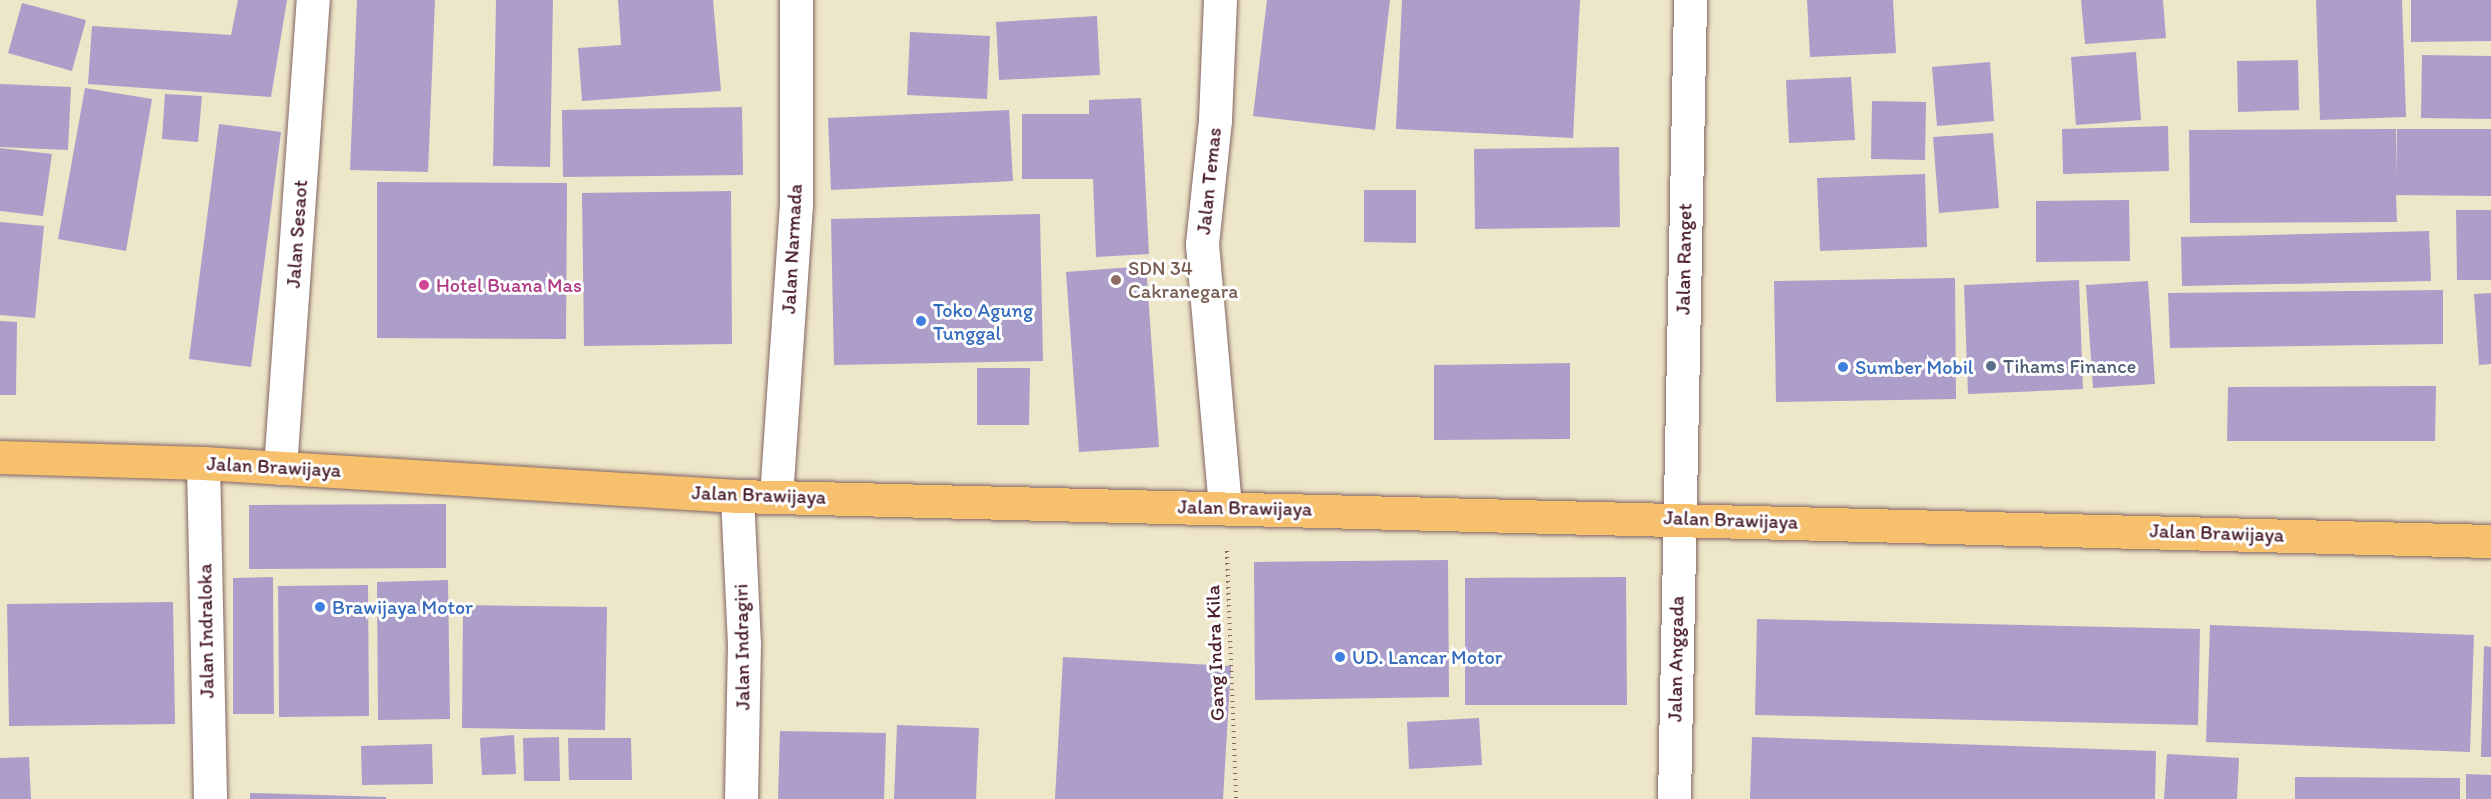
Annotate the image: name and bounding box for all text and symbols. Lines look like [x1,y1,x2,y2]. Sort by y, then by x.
street label: Jalan Temas [1192,128,1226,234]
street label: Jalan Sesaot [281,180,313,288]
street label: Jalan Narmada [777,184,807,314]
street label: Jalan Ranget [1671,203,1697,315]
place label: SDN 34 Cakranegara [1128,256,1238,303]
place label: Hotel Buana Mas [436,273,582,297]
marker: SDN 34 Cakranegara [1109,273,1123,287]
marker: Hotel Buana Mas [417,278,431,292]
place label: Toko Agung Tunggal [933,298,1033,345]
marker: Toko Agung Tunggal [914,314,928,328]
place label: Tihams Finance [2003,354,2136,378]
place label: Sumber Mobil [1855,355,1974,379]
marker: Tihams Finance [1984,359,1998,373]
marker: Sumber Mobil [1836,360,1850,374]
street label: Jalan Brawijaya [206,451,342,483]
street label: Jalan Brawijaya [691,481,827,509]
street label: Jalan Brawijaya [1177,495,1313,521]
street label: Jalan Brawijaya [1663,506,1799,534]
street label: Jalan Brawijaya [2149,519,2285,547]
street label: Jalan Indraloka [193,563,219,699]
street label: Jalan Indragiri [729,584,755,710]
street label: Gang Indra Kila [1201,585,1229,721]
place label: Brawijaya Motor [332,595,473,619]
street label: Jalan Anggada [1663,596,1689,722]
marker: Brawijaya Motor [313,600,327,614]
place label: UD. Lancar Motor [1352,645,1502,669]
marker: UD. Lancar Motor [1333,650,1347,664]

